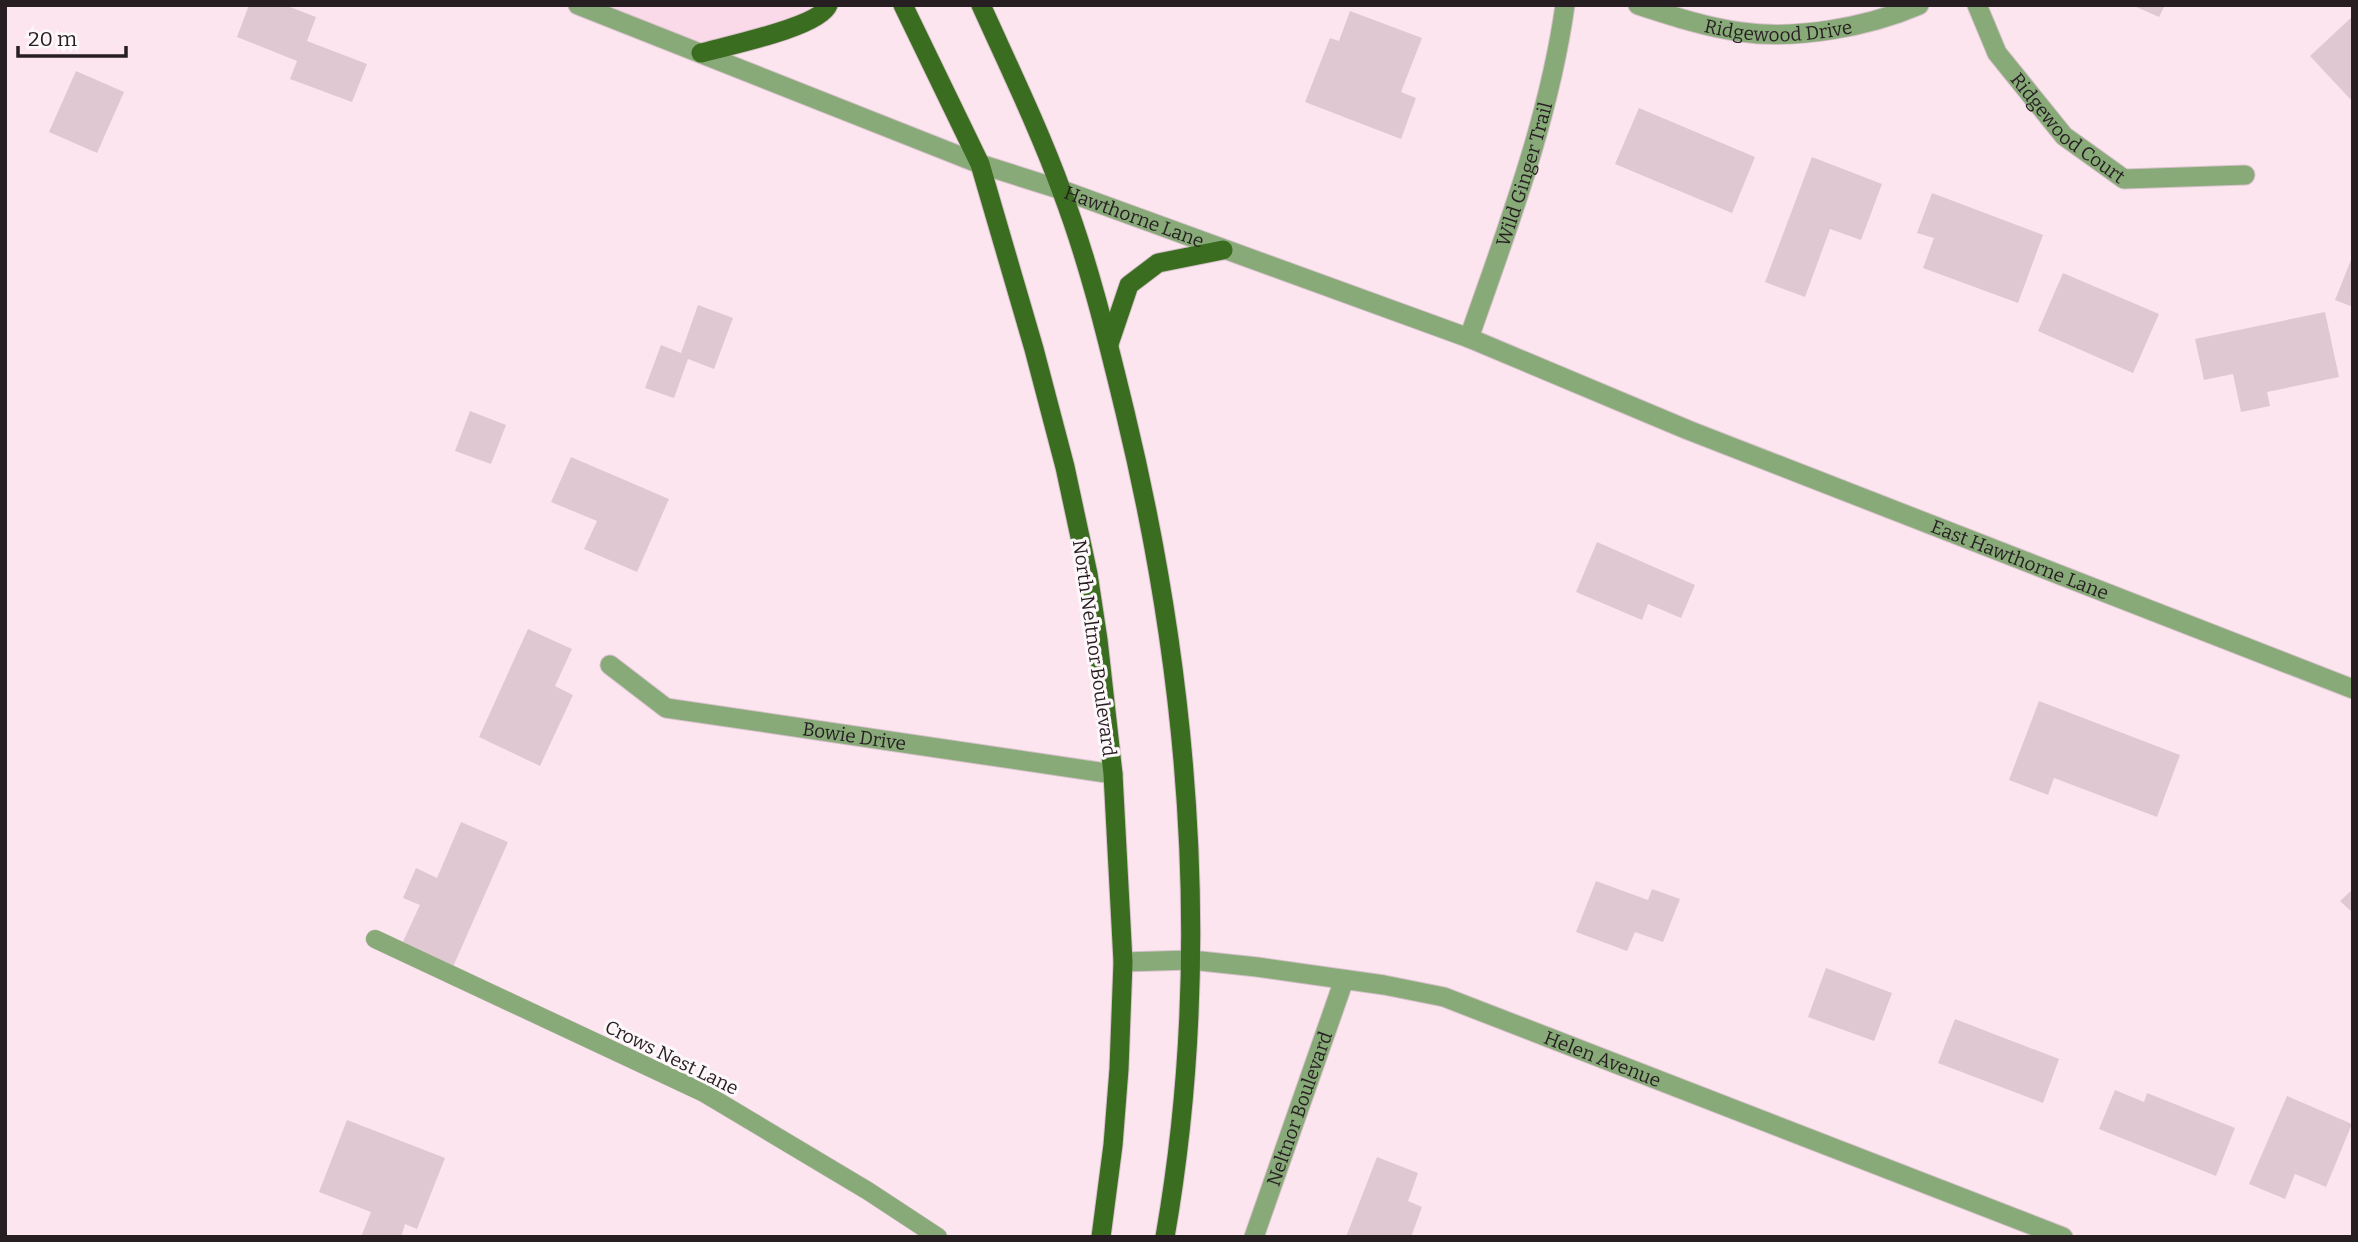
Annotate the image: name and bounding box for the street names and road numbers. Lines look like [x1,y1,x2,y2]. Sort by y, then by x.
street label: Ridgewood Drive [1702,14,1854,46]
street label: Ridgewood Court [2006,68,2130,188]
street label: Wild Ginger Trail [1491,100,1557,249]
street label: Hawthorne Lane [1061,181,1207,253]
street label: East Hawthorne Lane [1928,515,2112,605]
street label: North Neltnor Boulevard [1068,538,1121,758]
street label: Bowie Drive [801,717,908,755]
street label: Crows Nest Lane [601,1015,742,1100]
street label: Helen Avenue [1541,1026,1664,1092]
street label: Neltnor Boulevard [1262,1028,1337,1189]

